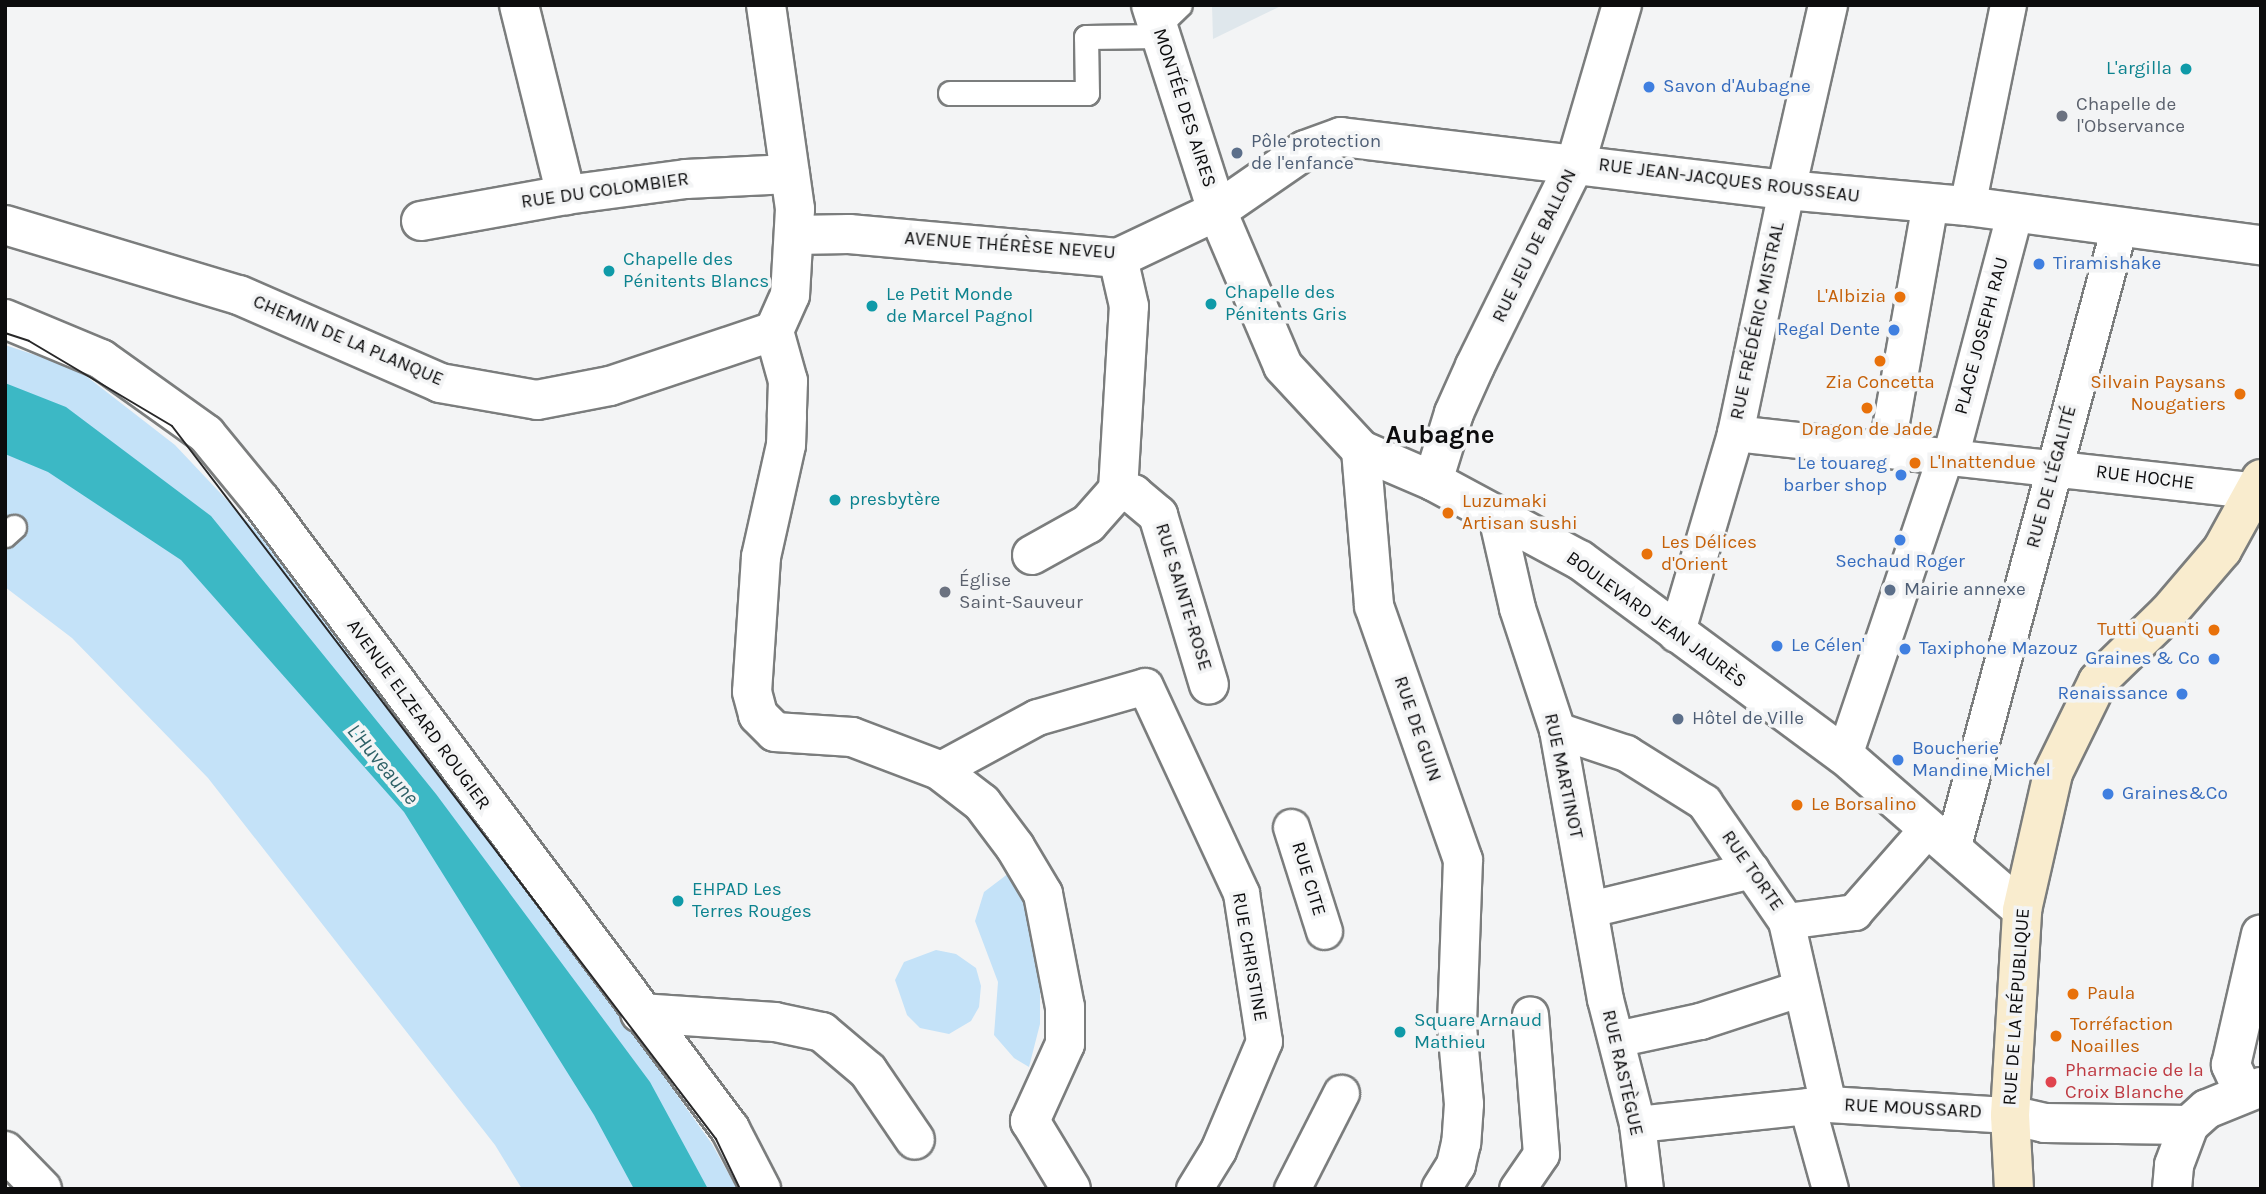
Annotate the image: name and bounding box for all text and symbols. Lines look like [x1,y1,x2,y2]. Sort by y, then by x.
street label: MONTÉE DES AIRES [1148,26,1220,190]
place label: L'argilla [2106,58,2172,80]
marker: L'argilla [2178,61,2194,77]
place label: Savon d'Aubagne [1663,76,1811,98]
marker: Savon d'Aubagne [1641,79,1657,95]
place label: Chapelle de l'Observance [2076,94,2185,138]
marker: Chapelle de l'Observance [2054,108,2070,124]
place label: Pôle protection de l'enfance [1251,131,1381,175]
marker: Pôle protection de l'enfance [1229,145,1245,161]
street label: RUE JEAN-JACQUES ROUSSEAU [1597,154,1861,208]
street label: RUE JEU DE BALLON [1488,166,1582,326]
street label: RUE DU COLOMBIER [520,168,690,214]
street label: RUE FRÉDÉRIC MISTRAL [1726,220,1790,422]
street label: AVENUE THÉRÈSE NEVEU [904,227,1116,265]
place label: Chapelle des Pénitents Blancs [623,249,769,293]
place label: Tiramishake [2053,253,2161,275]
street label: PLACE JOSEPH RAU [1950,255,2014,417]
marker: Tiramishake [2031,256,2047,272]
marker: Chapelle des Pénitents Blancs [601,263,617,279]
place label: Chapelle des Pénitents Gris [1225,282,1347,326]
place label: Le Petit Monde de Marcel Pagnol [886,284,1033,328]
place label: L'Albizia [1816,286,1886,308]
marker: L'Albizia [1892,289,1908,305]
street label: CHEMIN DE LA PLANQUE [249,291,447,391]
marker: Chapelle des Pénitents Gris [1203,296,1219,312]
marker: Le Petit Monde de Marcel Pagnol [864,298,880,314]
place label: Regal Dente [1777,319,1880,341]
marker: Regal Dente [1886,322,1902,338]
marker: Zia Concetta [1872,353,1888,369]
place label: Zia Concetta [1825,372,1935,394]
place label: Silvain Paysans Nougatiers [2090,372,2226,416]
marker: Silvain Paysans Nougatiers [2232,386,2248,402]
marker: Dragon de Jade [1859,400,1875,416]
street label: RUE DE L'ÉGALITÉ [2022,403,2082,551]
district label: Aubagne [1386,419,1494,451]
place label: Dragon de Jade [1801,419,1933,441]
place label: L'Inattendue [1929,452,2036,474]
place label: Le touareg barber shop [1783,453,1887,497]
marker: L'Inattendue [1907,455,1923,471]
street label: RUE HOCHE [2094,461,2196,495]
marker: Le touareg barber shop [1893,467,1909,483]
place label: presbytère [849,489,940,511]
place label: Luzumaki Artisan sushi [1462,491,1578,535]
marker: presbytère [827,492,843,508]
marker: Luzumaki Artisan sushi [1440,505,1456,521]
street label: RUE SAINTE-ROSE [1150,521,1216,673]
place label: Les Délices d'Orient [1661,532,1757,576]
marker: Sechaud Roger [1892,532,1908,548]
marker: Les Délices d'Orient [1639,546,1655,562]
street label: BOULEVARD JEAN JAURÈS [1561,547,1751,693]
place label: Sechaud Roger [1835,551,1965,573]
place label: Église Saint-Sauveur [959,570,1083,614]
place label: Mairie annexe [1904,579,2026,601]
marker: Mairie annexe [1882,582,1898,598]
marker: Église Saint-Sauveur [937,584,953,600]
street label: AVENUE ELZEARD ROUGIER [341,615,495,815]
place label: Tutti Quanti [2097,619,2200,641]
marker: Tutti Quanti [2206,622,2222,638]
place label: Le Célen' [1791,635,1865,657]
marker: Le Célen' [1769,638,1785,654]
place label: Taxiphone Mazouz [1919,638,2078,660]
marker: Taxiphone Mazouz [1897,641,1913,657]
place label: Graines & Co [2085,648,2200,670]
marker: Graines & Co [2206,651,2222,667]
street label: RUE DE GUIN [1388,673,1446,785]
place label: Renaissance [2058,683,2168,705]
marker: Renaissance [2174,686,2190,702]
place label: Hôtel de Ville [1692,708,1804,730]
street label: RUE MARTINOT [1539,711,1587,841]
marker: Hôtel de Ville [1670,711,1686,727]
water label: L'Huveaune [342,718,424,810]
place label: Boucherie Mandine Michel [1912,738,2051,782]
marker: Boucherie Mandine Michel [1890,752,1906,768]
place label: Graines&Co [2122,783,2228,805]
marker: Graines&Co [2100,786,2116,802]
place label: Le Borsalino [1811,794,1916,816]
marker: Le Borsalino [1789,797,1805,813]
street label: RUE TORTE [1716,826,1788,916]
street label: RUE CITE [1286,839,1330,919]
place label: EHPAD Les Terres Rouges [692,879,812,923]
street label: RUE CHRISTINE [1226,891,1272,1023]
marker: EHPAD Les Terres Rouges [670,893,686,909]
street label: RUE DE LA RÉPUBLIQUE [1999,907,2035,1107]
place label: Paula [2087,983,2135,1005]
marker: Paula [2065,986,2081,1002]
street label: RUE RASTÈGUE [1596,1008,1648,1138]
place label: Square Arnaud Mathieu [1414,1010,1542,1054]
place label: Torréfaction Noailles [2070,1014,2173,1058]
marker: Square Arnaud Mathieu [1392,1024,1408,1040]
marker: Torréfaction Noailles [2048,1028,2064,1044]
place label: Pharmacie de la Croix Blanche [2065,1060,2204,1104]
marker: Pharmacie de la Croix Blanche [2043,1074,2059,1090]
street label: RUE MOUSSARD [1843,1094,1983,1124]

